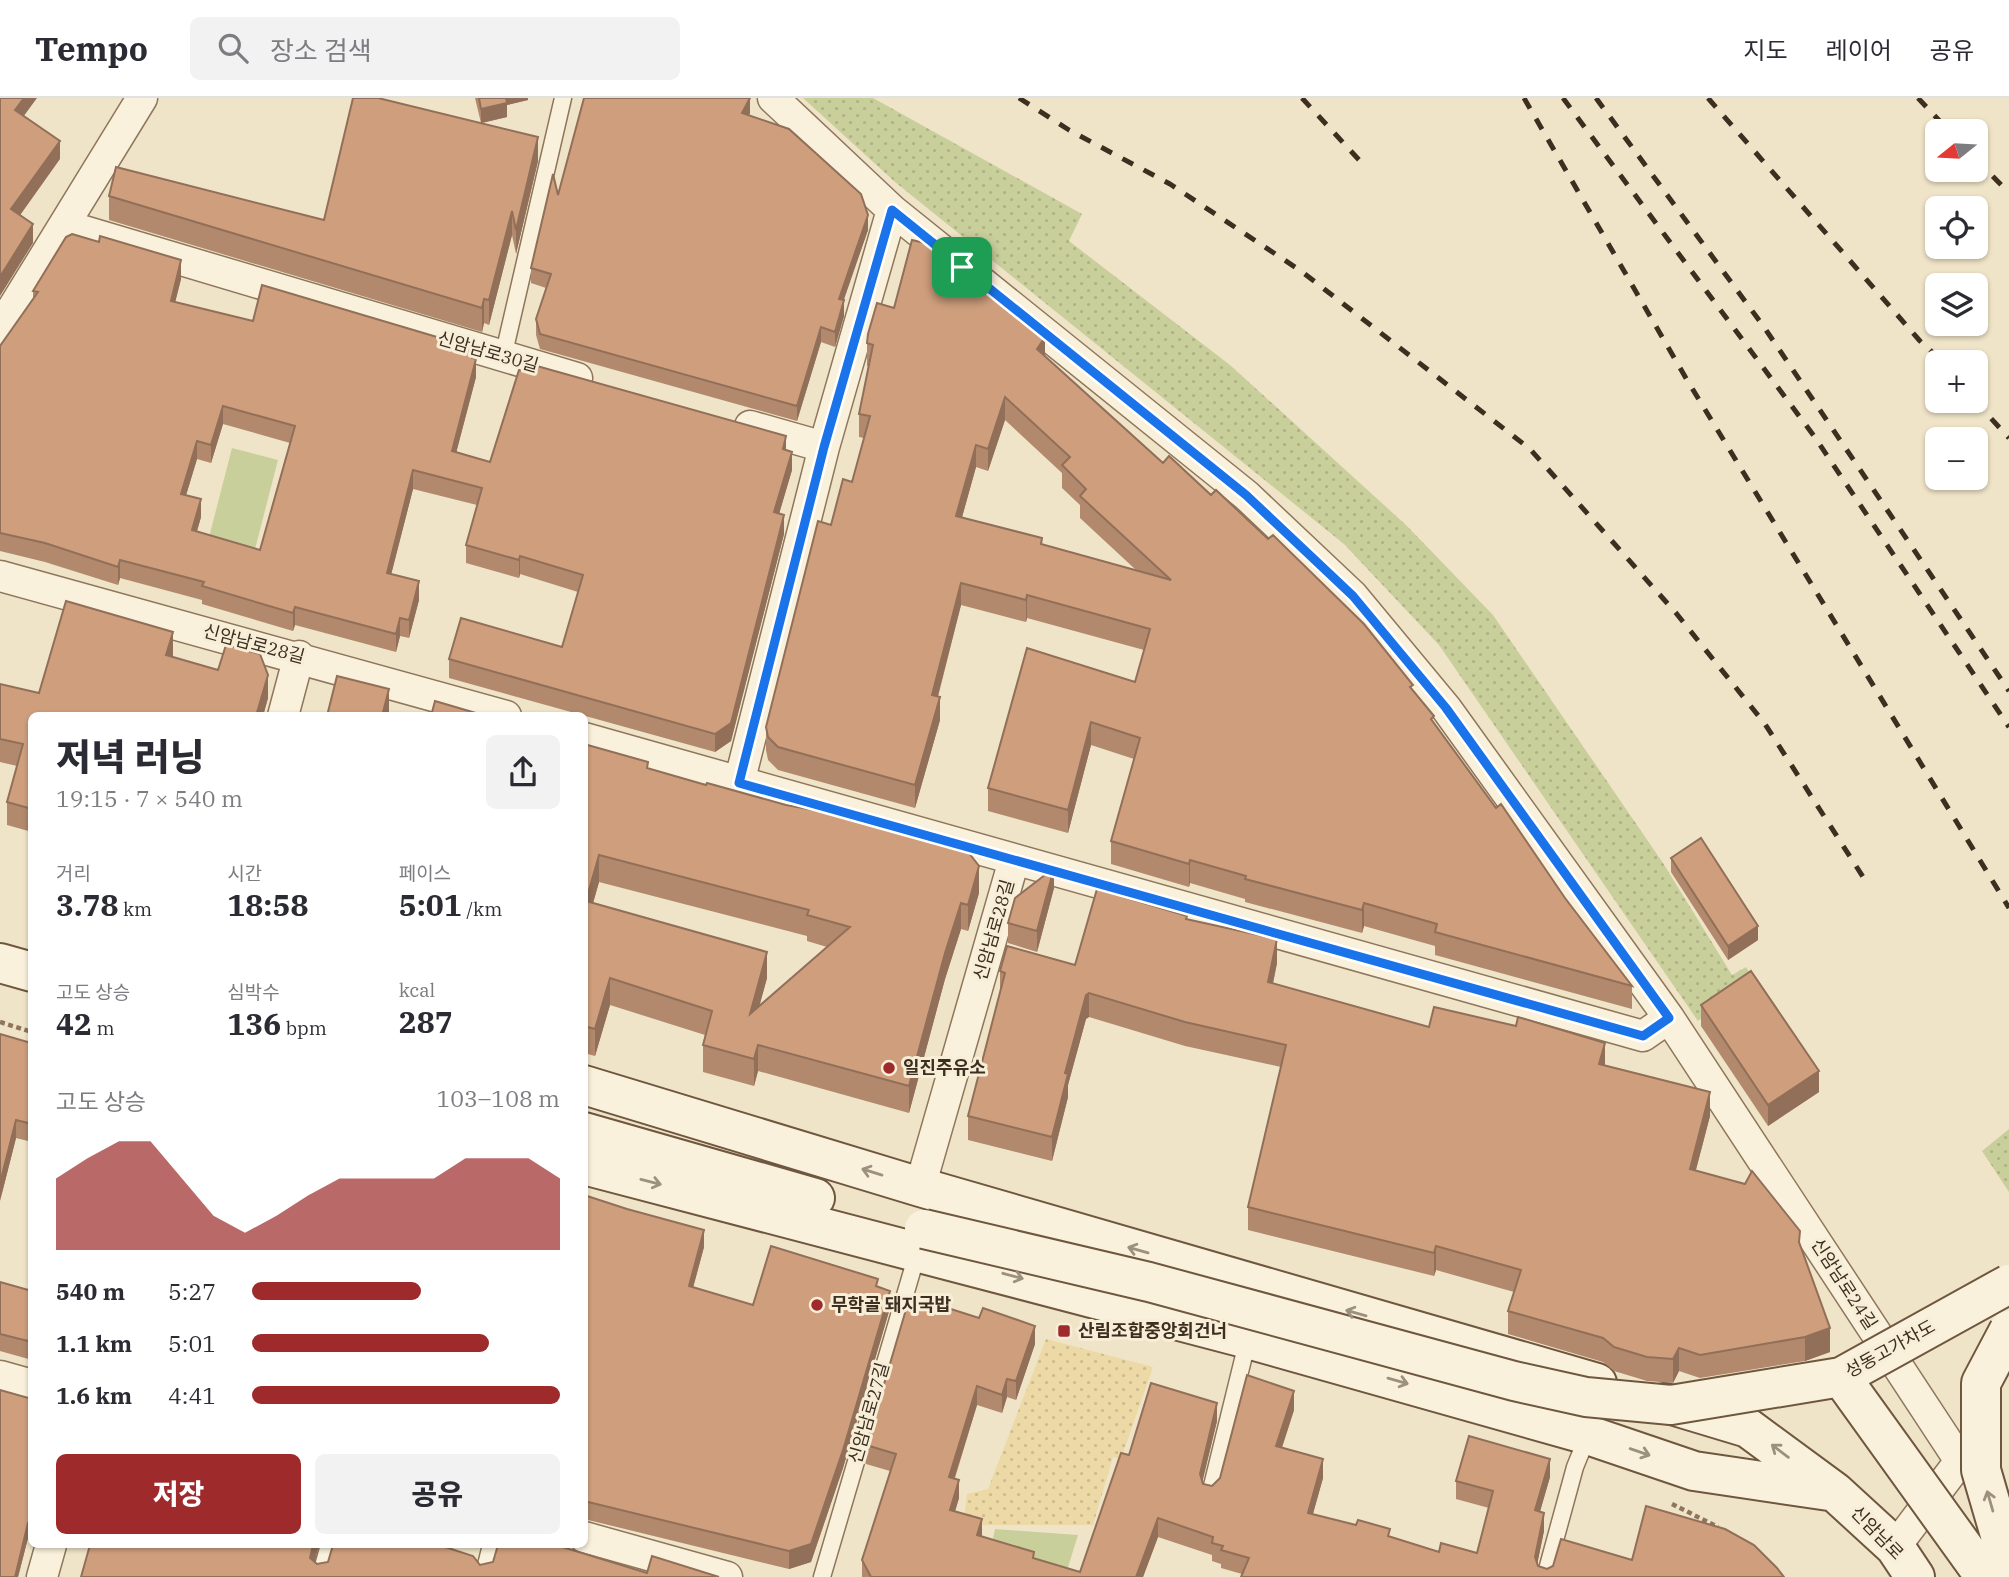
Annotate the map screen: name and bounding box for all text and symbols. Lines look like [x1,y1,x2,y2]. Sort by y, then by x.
search box [190,17,680,80]
text: Tempo [35,27,148,70]
icon: search [214,29,252,67]
text: 장소 검색 [270,33,372,67]
text: 지도 [1743,34,1788,66]
text: 레이어 [1826,34,1892,66]
text: 공유 [1930,34,1974,66]
north arrow [1925,119,1988,182]
map controls [1925,119,1988,490]
button: locate [1925,196,1988,259]
pin [932,237,992,297]
icon: arrive [943,248,981,286]
button: layers [1925,273,1988,336]
street label: 신암남로30길 [435,326,541,377]
button: + [1925,350,1988,413]
button: − [1925,427,1988,490]
street label: 신암남로28길 [201,619,308,668]
text: 저녁 러닝 [56,732,205,781]
button: share [486,735,560,809]
text: 19:15 · 7 × 540 m [56,783,243,813]
text: 거리 [56,861,91,885]
text: 시간 [227,861,262,885]
text: 페이스 [399,861,451,885]
street label: 신암남로28길 [968,877,1019,983]
text: 3.78 [56,885,118,924]
text: 18:58 [227,885,308,924]
text: 5:01 [399,885,462,924]
text: km [118,897,152,921]
text: /km [462,897,502,921]
text: kcal [399,978,435,1002]
text: 고도 상승 [56,980,130,1004]
text: 심박수 [227,980,280,1004]
text: 287 [399,1002,453,1041]
text: 42 [56,1004,92,1043]
text: 136 [227,1004,281,1043]
text: m [92,1016,115,1040]
text: bpm [281,1016,327,1040]
place label: 일진주유소 [903,1056,986,1079]
marker: 일진주유소 [881,1060,897,1076]
text: 103–108 m [436,1083,560,1113]
text: 고도 상승 [56,1086,146,1116]
one-way arrow [862,1165,884,1178]
one-way arrow [639,1176,661,1189]
street label: 신암남로24길 [1806,1234,1882,1334]
one-way arrow [1127,1242,1149,1255]
one-way arrow [1001,1270,1024,1283]
text: 540 m [56,1276,125,1306]
text: 5:27 [168,1276,216,1306]
place label: 무학골 돼지국밥 [831,1293,952,1316]
marker: 무학골 돼지국밥 [809,1297,825,1313]
one-way arrow [1346,1305,1368,1318]
street label: 성동고가차도 [1841,1314,1939,1383]
place label: 산림조합중앙회건너 [1078,1319,1227,1342]
marker: 산림조합중앙회건너 [1056,1323,1072,1339]
text: 1.1 km [56,1328,132,1358]
text: 5:01 [168,1328,216,1358]
street label: 신암남로27길 [843,1360,894,1466]
one-way arrow [1387,1375,1409,1388]
text: 1.6 km [56,1380,132,1410]
text: 4:41 [168,1380,216,1410]
one-way arrow [1771,1444,1790,1459]
one-way arrow [1628,1447,1650,1459]
button: 저장 [56,1454,301,1534]
button: 공유 [315,1454,560,1534]
one-way arrow [1983,1490,1996,1513]
street label: 신암남로 [1846,1501,1909,1564]

